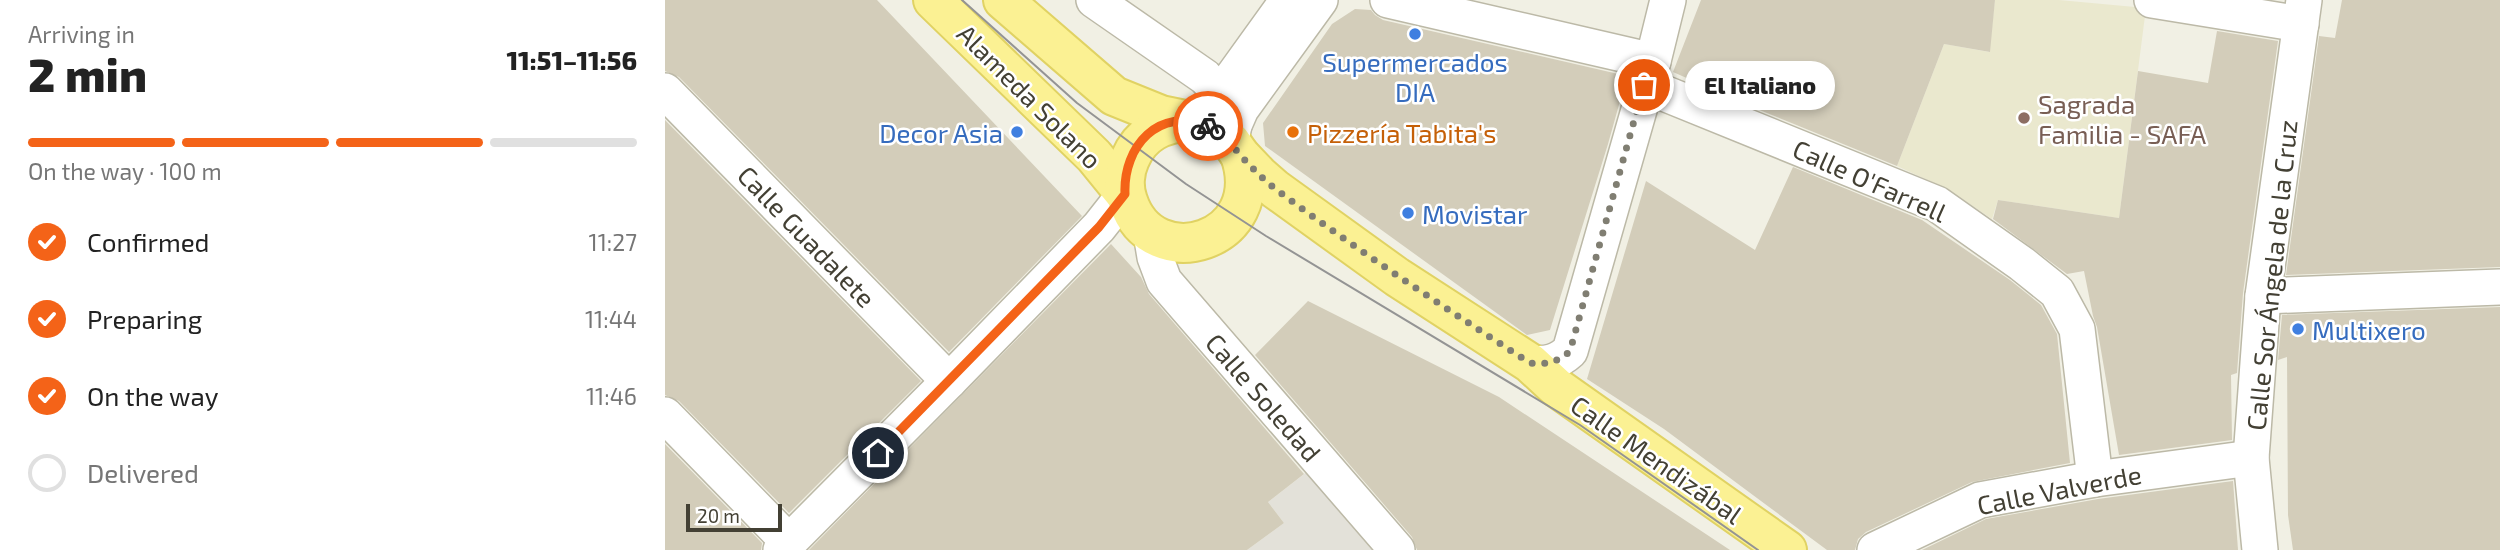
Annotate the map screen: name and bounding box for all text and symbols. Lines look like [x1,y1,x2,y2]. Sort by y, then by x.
street label: Alameda Solano [951,17,1109,175]
text: Arriving in [28,20,135,48]
marker: Supermercados DIA [1407,26,1423,42]
text: 11:51–11:56 [506,44,637,75]
text: 2 min [28,46,147,101]
place label: Supermercados DIA [1322,46,1508,107]
pin [1614,55,1674,115]
callout: El Italiano [1686,60,1837,110]
icon: bag [1625,66,1663,104]
text: El Italiano [1704,71,1816,99]
place label: Sagrada Familia - SAFA [2038,88,2206,149]
courier [1173,91,1243,161]
icon: bike [1189,107,1227,145]
marker: Sagrada Familia - SAFA [2016,110,2032,126]
place label: Decor Asia [879,117,1003,148]
place label: Pizzería Tabita's [1307,117,1496,148]
street label: Calle Sor Ángela de la Cruz [2239,118,2303,432]
marker: Decor Asia [1009,124,1025,140]
marker: Pizzería Tabita's [1285,124,1301,140]
street label: Calle O'Farrell [1788,132,1952,228]
text: On the way · 100 m [28,157,222,185]
street label: Calle Guadalete [732,159,882,313]
place label: Movistar [1422,198,1527,229]
marker: Movistar [1400,205,1416,221]
icon: check [28,223,66,261]
text: Confirmed [87,226,210,257]
text: 11:27 [589,228,637,256]
icon: check [28,300,66,338]
text: Preparing [87,303,202,334]
text: 11:44 [585,305,637,333]
place label: Multixero [2312,314,2426,345]
marker: Multixero [2290,321,2306,337]
street label: Calle Soledad [1200,327,1328,467]
icon: check [28,377,66,415]
text: On the way [87,380,218,411]
text: 11:46 [586,382,637,410]
street label: Calle Mendizábal [1565,388,1749,530]
pin [848,423,908,483]
icon: home [859,434,897,472]
text: Delivered [87,457,199,488]
street label: Calle Valverde [1974,458,2144,520]
scale bar [686,501,782,533]
text: 20 m [697,504,740,527]

